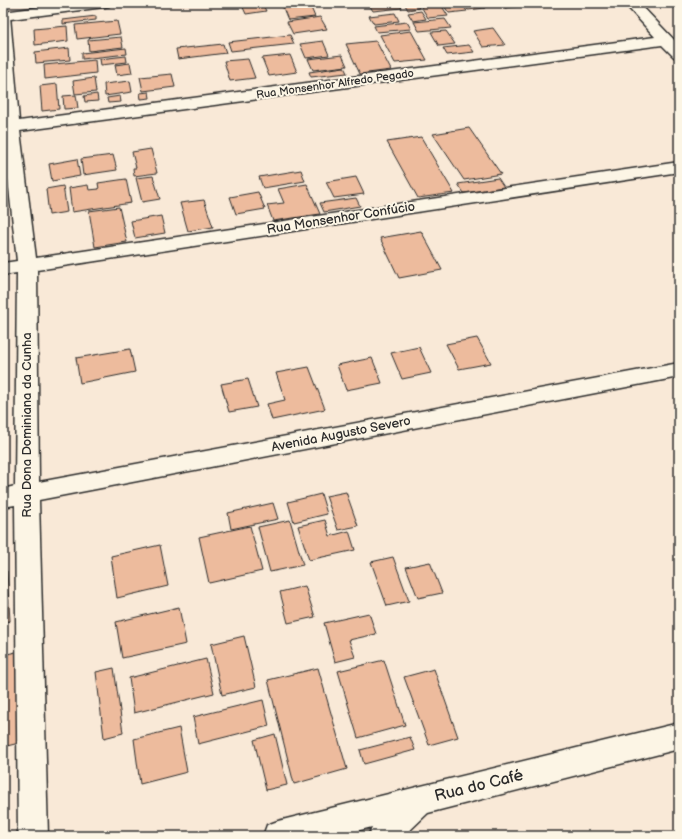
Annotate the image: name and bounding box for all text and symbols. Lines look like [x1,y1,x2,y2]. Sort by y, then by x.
street label: Rua Monsenhor Alfredo Pegado [255,66,415,102]
street label: Rua Monsenhor Confúcio [266,198,416,238]
street label: Rua Dona Dominiana da Cunha [19,332,35,518]
street label: Avenida Augusto Severo [270,413,412,455]
street label: Rua do Café [433,766,526,806]

